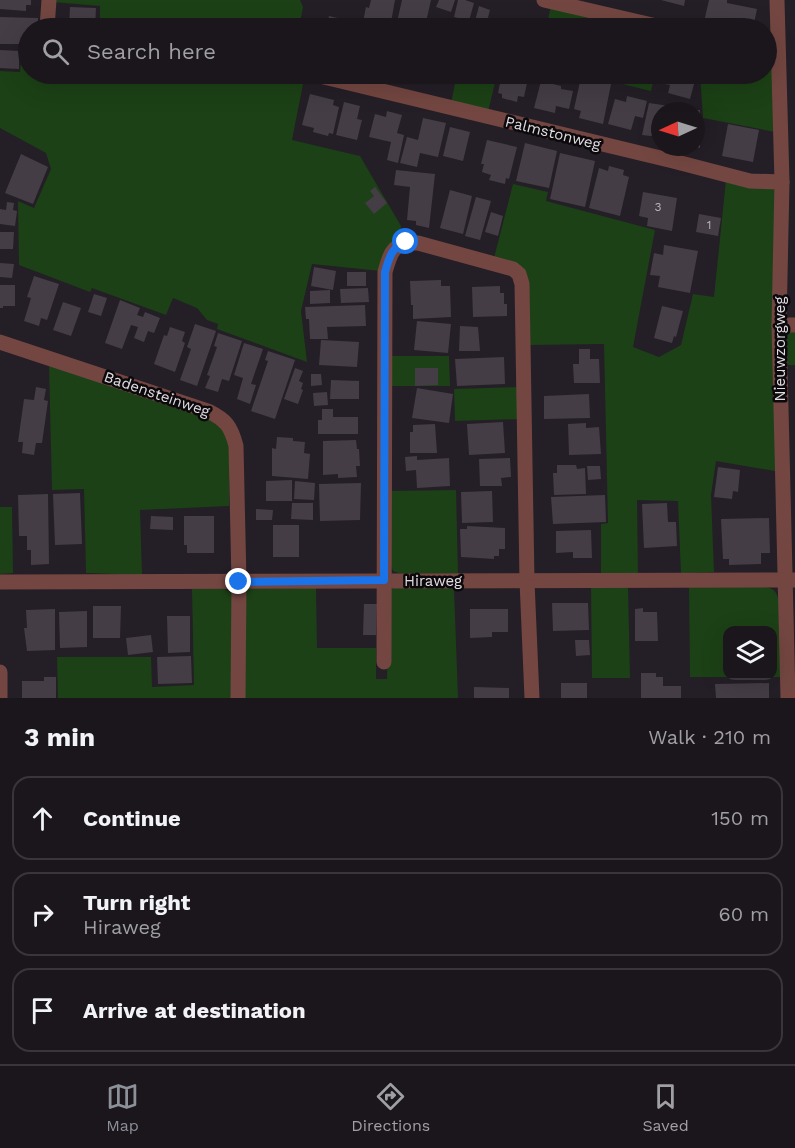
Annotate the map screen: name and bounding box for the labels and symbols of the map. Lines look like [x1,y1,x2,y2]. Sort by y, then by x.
north arrow [651,102,705,156]
street label: Palmstonweg [503,112,603,154]
house number: 3 [655,200,662,214]
house number: 1 [707,218,711,232]
route start [392,228,418,254]
street label: Nieuwzorgweg [771,297,789,401]
street label: Badensteinweg [102,367,212,421]
route end [225,568,251,594]
street label: Hiraweg [404,572,462,590]

